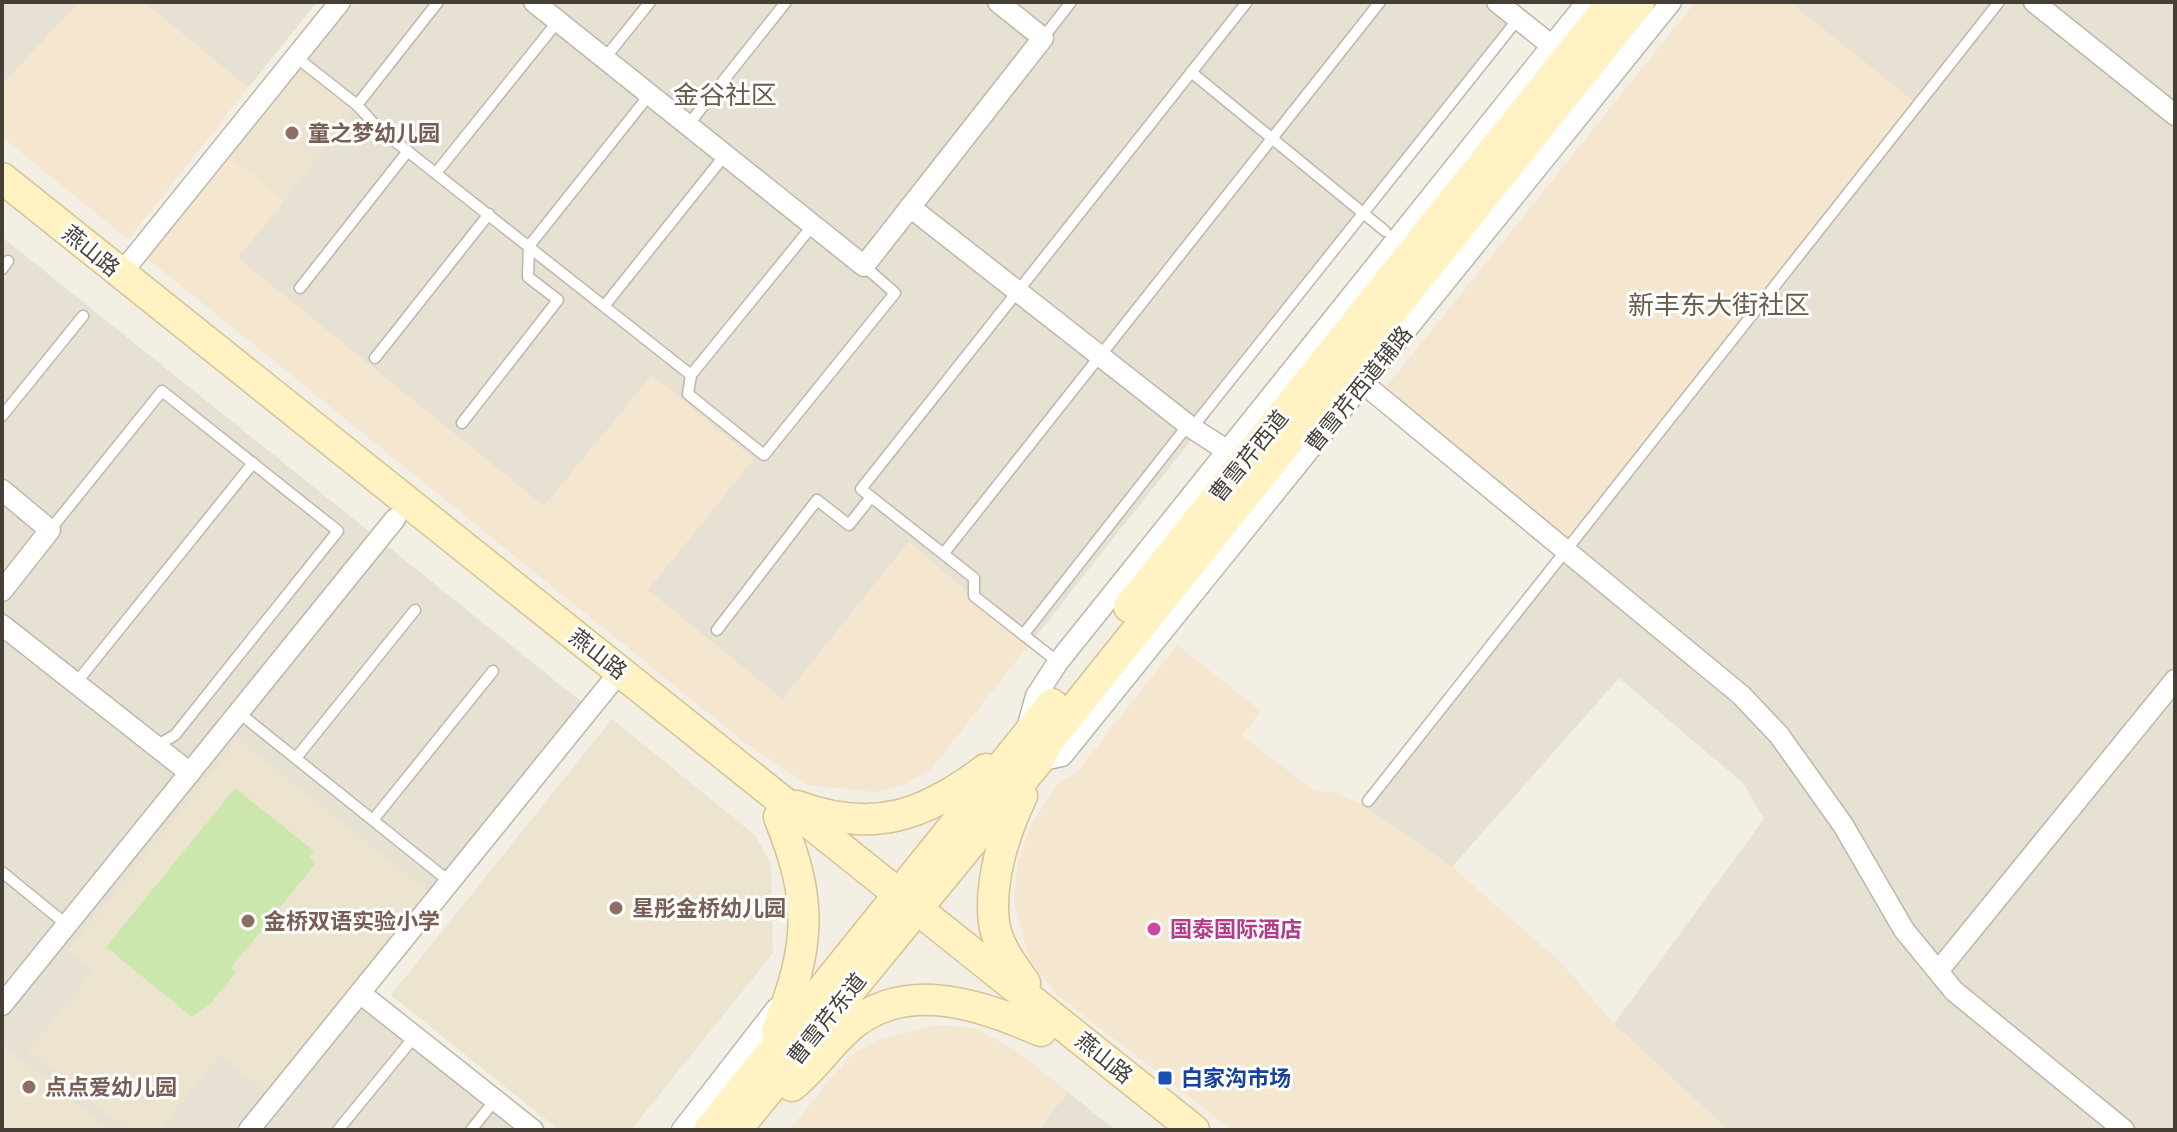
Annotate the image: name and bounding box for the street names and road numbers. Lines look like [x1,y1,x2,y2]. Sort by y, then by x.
street label: 燕山路 [57,221,125,281]
street label: 曹雪芹西道辅路 [1301,321,1417,457]
street label: 曹雪芹西道 [1205,405,1293,507]
street label: 燕山路 [564,624,632,684]
street label: 曹雪芹东道 [783,968,871,1070]
street label: 燕山路 [1070,1028,1138,1088]

